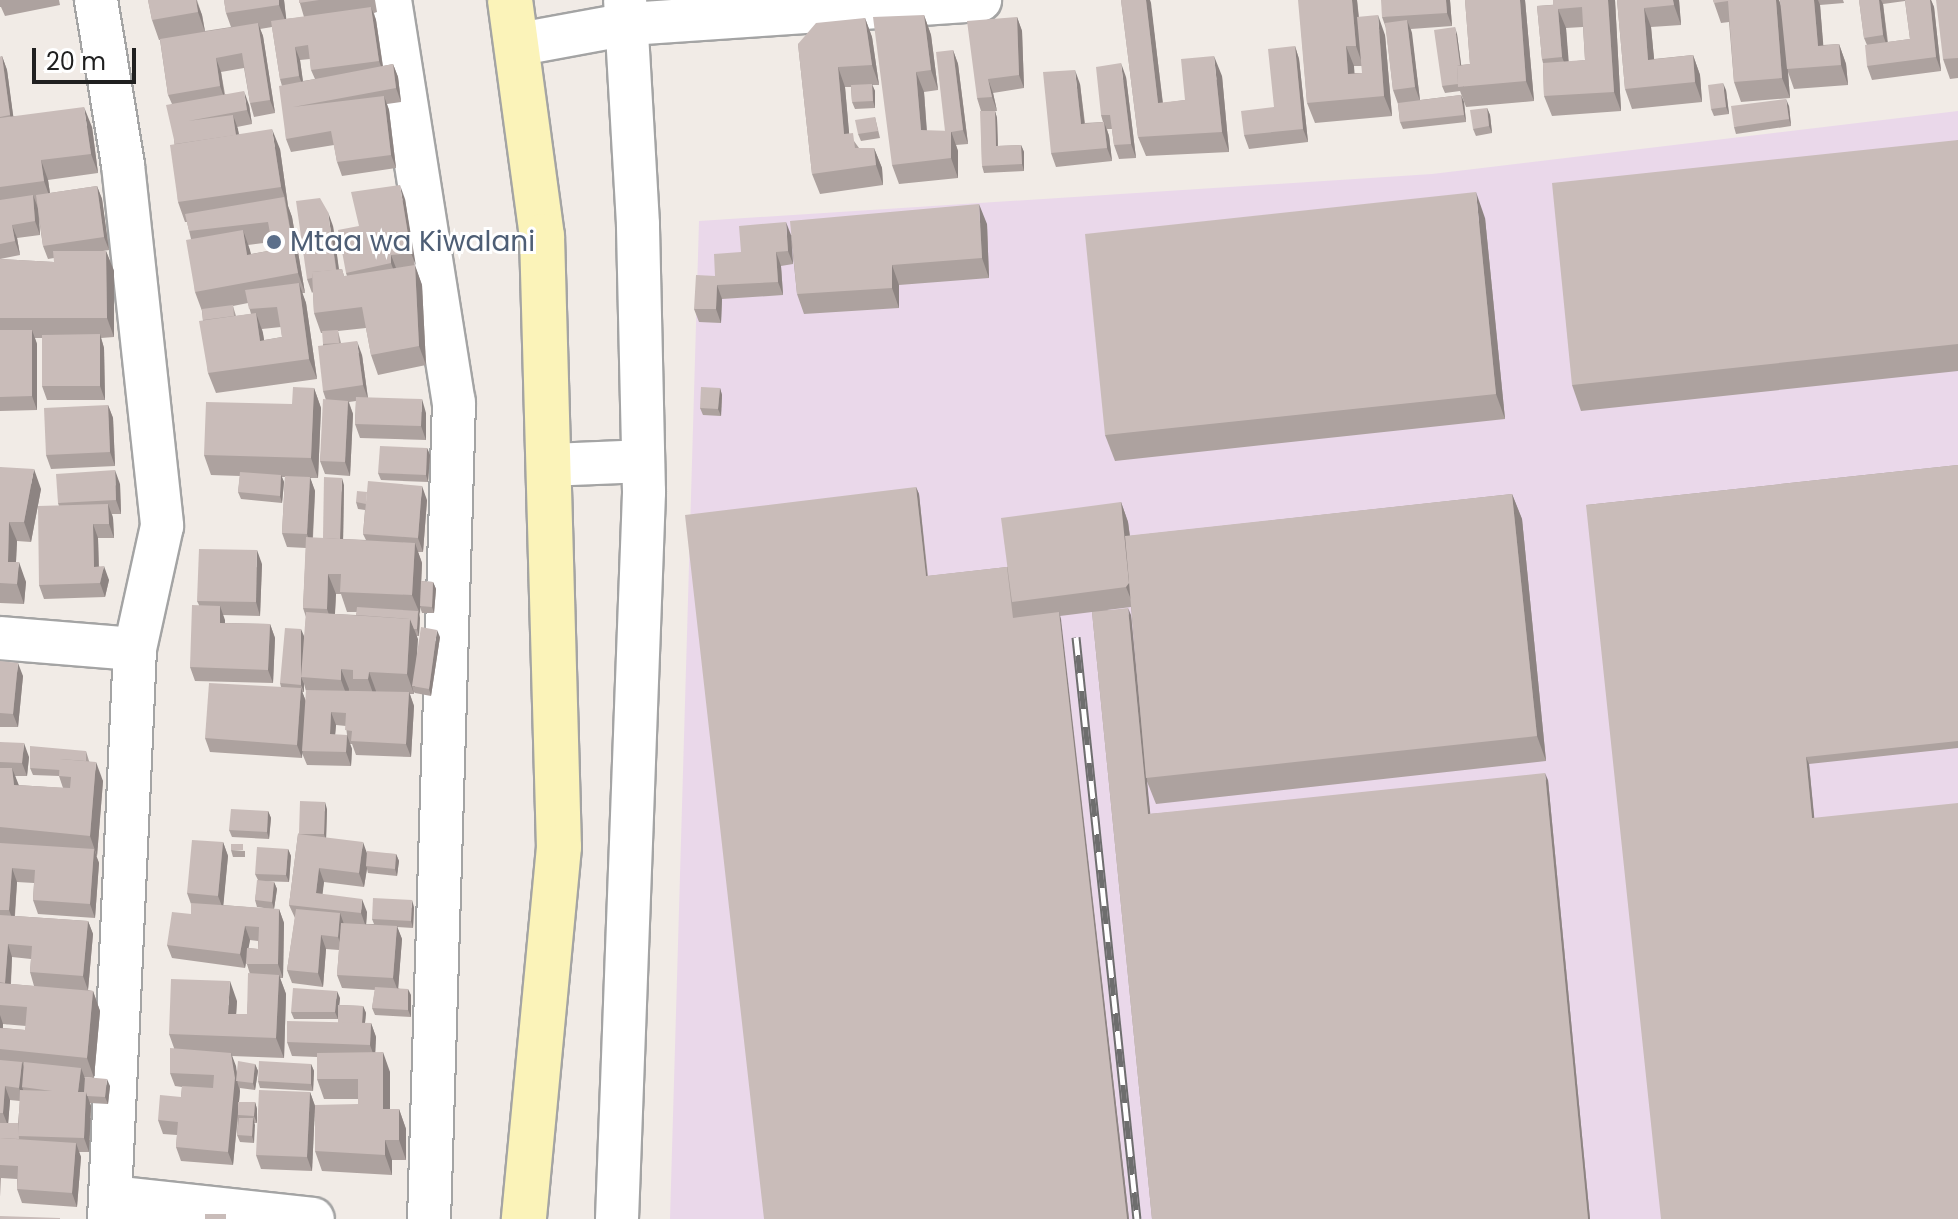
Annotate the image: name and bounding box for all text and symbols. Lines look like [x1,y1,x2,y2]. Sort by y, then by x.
scale bar [36,32,140,82]
text: 20 m [46,45,106,78]
place label: Mtaa wa Kiwalani [290,225,535,259]
marker: Mtaa wa Kiwalani [265,233,283,251]

